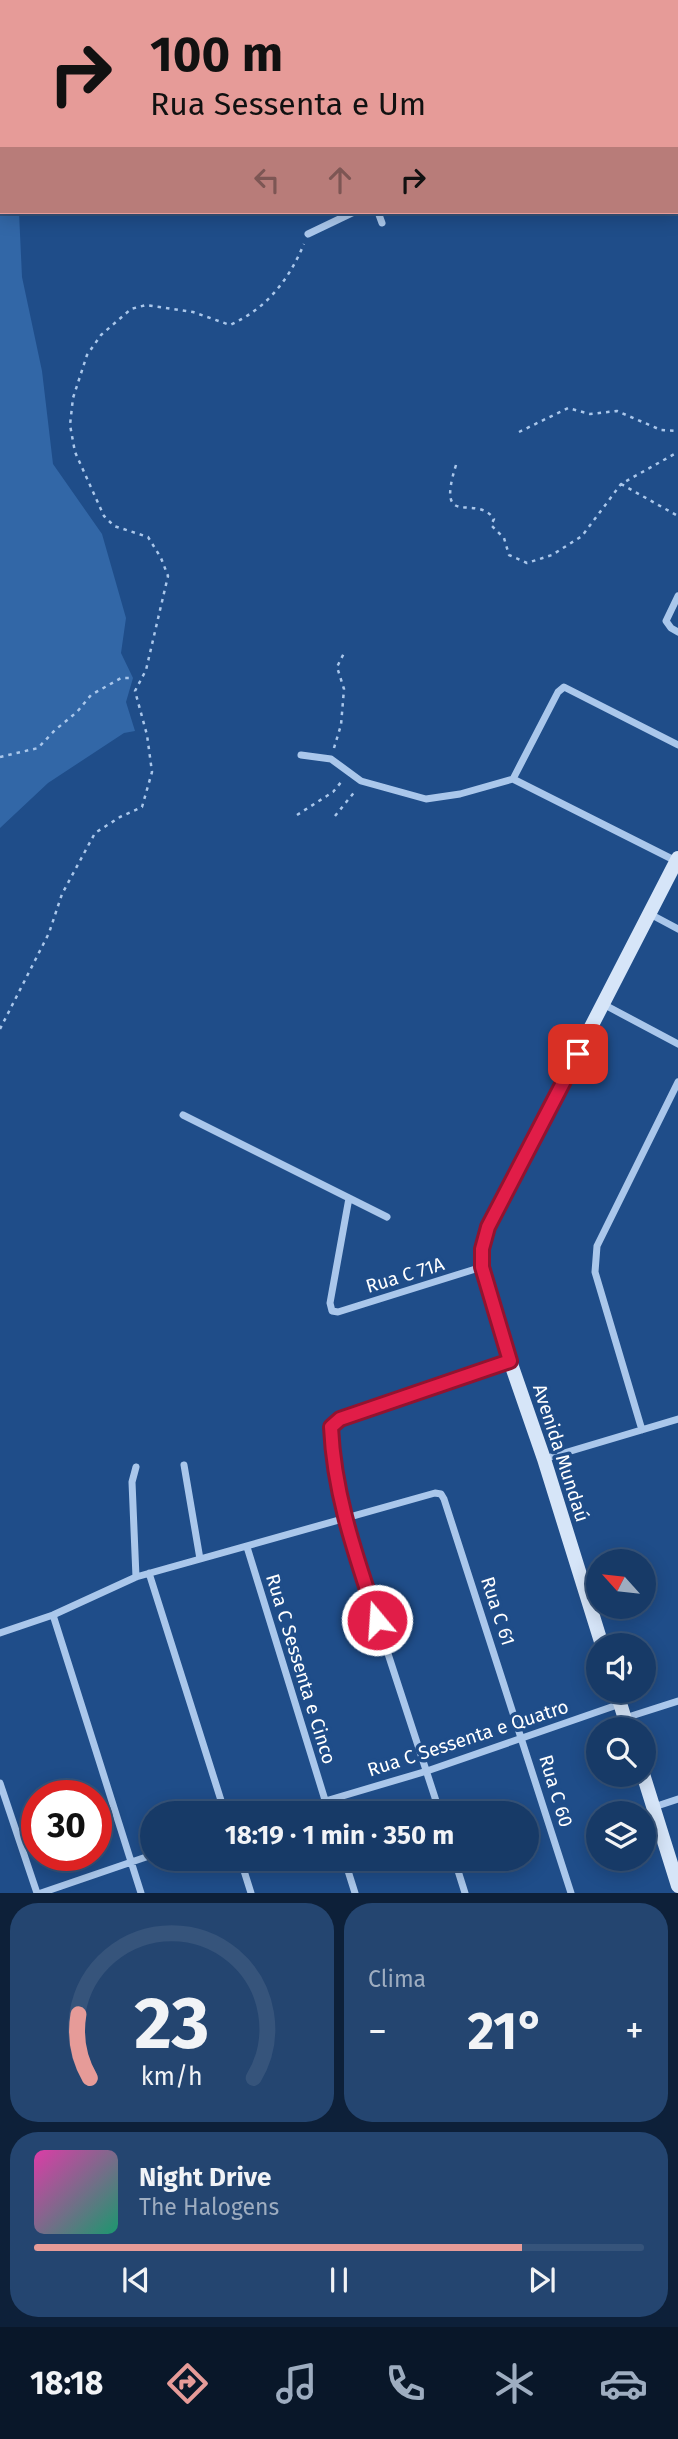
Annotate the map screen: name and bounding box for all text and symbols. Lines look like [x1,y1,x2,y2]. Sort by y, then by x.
text: 100 m [150,25,283,84]
icon: right [35,28,126,119]
text: Rua Sessenta e Um [150,85,426,123]
icon: left [248,161,286,199]
icon: ahead [321,161,359,199]
icon: right [394,161,432,199]
pin [548,1024,608,1084]
icon: arrive [559,1035,597,1073]
street label: Rua C 71A [363,1252,447,1298]
street label: Avenida Mundaú [528,1381,594,1525]
north arrow [586,1549,656,1619]
map controls [586,1549,656,1871]
street label: Rua C Sessenta e Cinco [261,1571,341,1767]
street label: Rua C 61 [476,1574,520,1648]
position arrow [340,1583,414,1657]
button: sound [586,1633,656,1703]
street label: Rua C Sessenta e Quatro [365,1695,571,1781]
button: search [586,1717,656,1787]
street label: Rua C 60 [534,1752,578,1830]
speed limit sign: 30 [21,1780,112,1871]
button: layers [586,1801,656,1871]
text: 18:19 · 1 min · 350 m [225,1820,454,1851]
text: Clima [368,1965,426,1993]
text: 23 [134,1981,210,2068]
text: 21° [468,2000,545,2063]
text: − [368,2008,387,2054]
text: + [625,2008,644,2054]
text: km/h [141,2062,203,2092]
text: Night Drive [139,2162,271,2193]
text: The Halogens [139,2193,279,2221]
icon: previous [117,2261,155,2299]
icon: pause [320,2261,358,2299]
icon: next [523,2261,561,2299]
icon: directions [163,2359,212,2408]
icon: music [272,2359,321,2408]
icon: phone [381,2359,430,2408]
icon: climate [490,2359,539,2408]
icon: car [599,2359,648,2408]
text: 18:18 [30,2364,103,2402]

